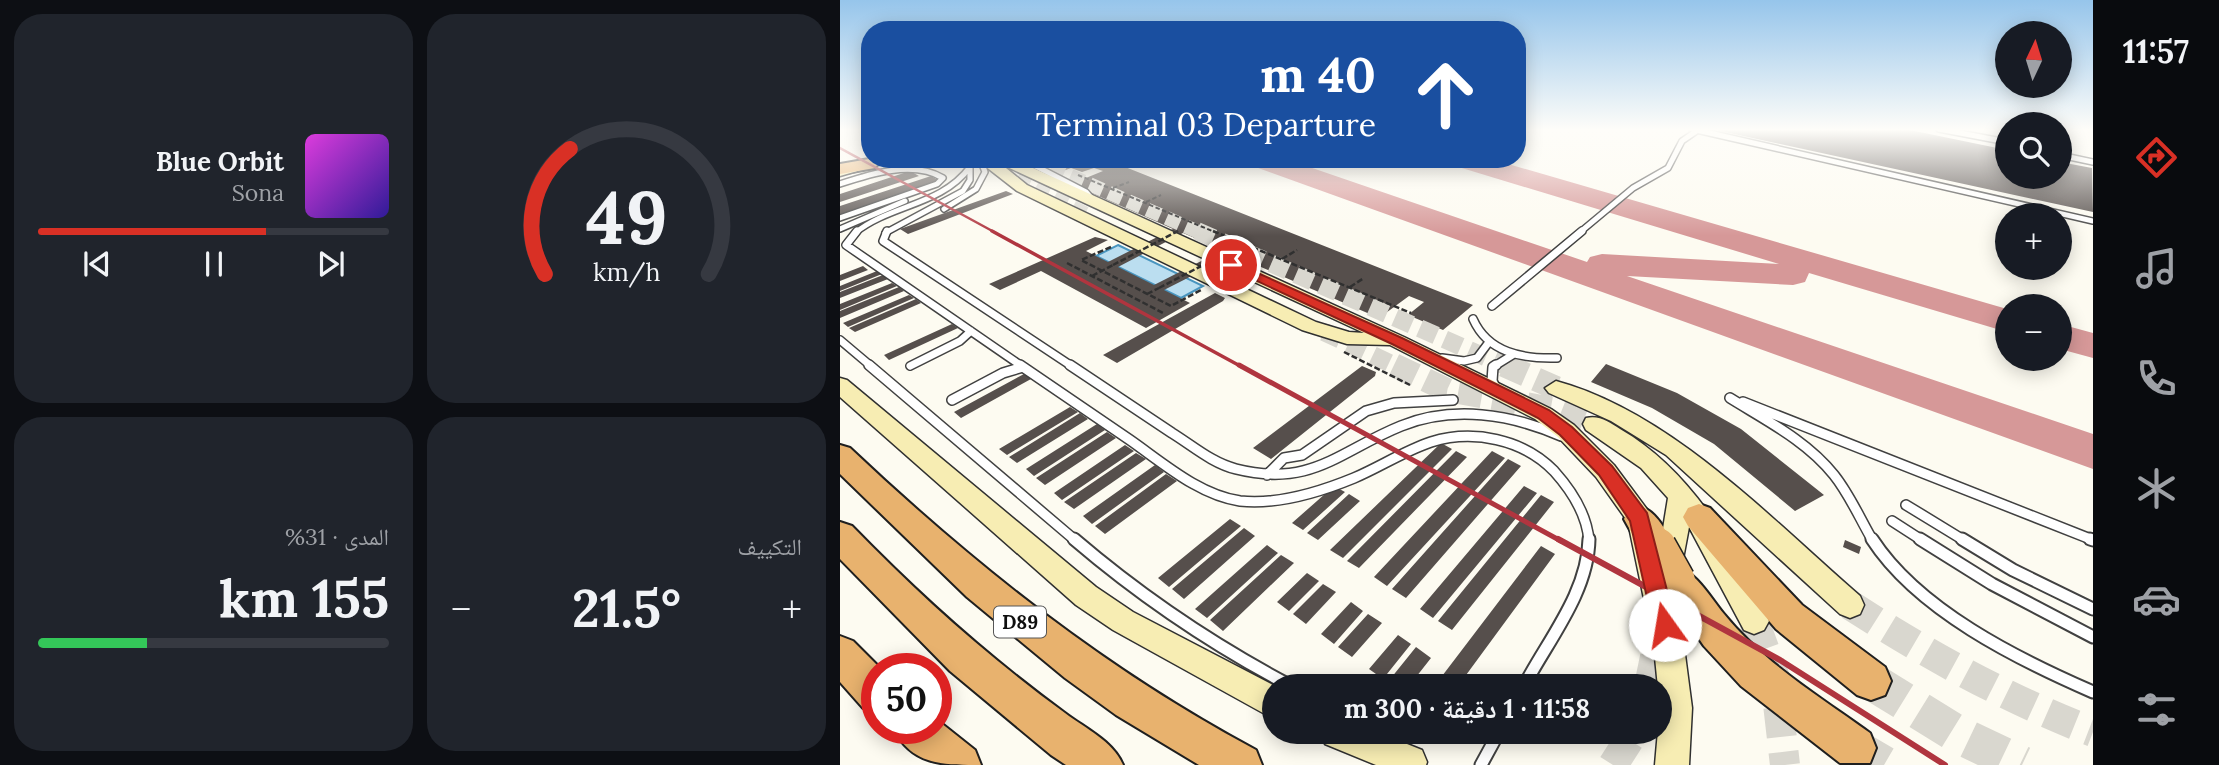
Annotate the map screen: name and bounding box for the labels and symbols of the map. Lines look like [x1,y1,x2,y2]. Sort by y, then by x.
north arrow [1995,21,2072,98]
pin [1201,235,1261,295]
position arrow [1628,588,1702,662]
road number: D89 [994,607,1046,638]
speed limit sign: 50 [861,653,952,744]

